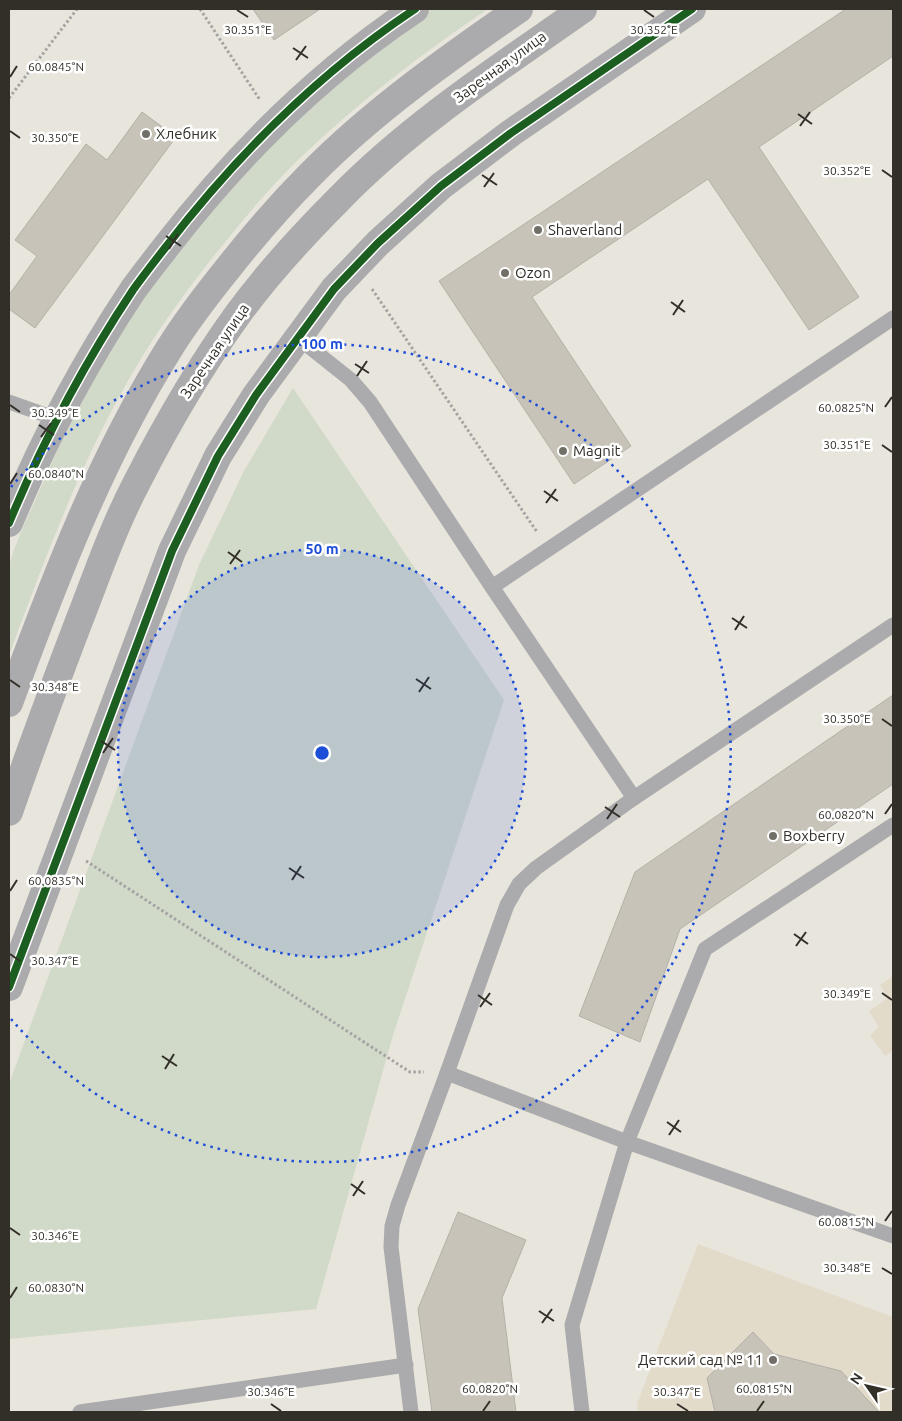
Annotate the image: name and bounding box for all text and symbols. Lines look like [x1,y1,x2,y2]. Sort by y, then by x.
text: 30.351°E [224,23,272,36]
text: 30.352°E [630,23,678,36]
street label: Заречная улица [450,27,549,106]
text: 60.0845°N [28,60,84,73]
place label: Хлебник [156,125,217,142]
marker: Хлебник [140,128,152,140]
text: 30.350°E [31,131,79,144]
text: 30.352°E [823,164,871,177]
place label: Shaverland [548,221,622,238]
marker: Shaverland [532,224,544,236]
place label: Ozon [515,264,551,281]
marker: Ozon [499,267,511,279]
street label: Заречная улица [177,300,252,401]
text: 100 m [301,335,343,352]
text: 60.0825°N [818,401,874,414]
text: 30.349°E [31,406,79,419]
text: 30.351°E [823,438,871,451]
place label: Magnit [573,442,621,459]
marker: Magnit [557,445,569,457]
text: 60.0840°N [28,467,84,480]
text: 50 m [305,540,339,557]
text: 30.348°E [31,680,79,693]
text: 30.350°E [823,712,871,725]
centre of rings [313,744,331,762]
text: 60.0820°N [818,808,874,821]
place label: Boxberry [783,827,845,844]
marker: Boxberry [767,830,779,842]
text: 60.0835°N [28,874,84,887]
text: 30.347°E [31,954,79,967]
text: 30.349°E [823,987,871,1000]
text: 60.0815°N [818,1215,874,1228]
text: 30.346°E [31,1229,79,1242]
text: 30.348°E [823,1261,871,1274]
text: 60.0830°N [28,1281,84,1294]
place label: Детский сад № 11 [638,1351,763,1368]
marker: Детский сад № 11 [767,1354,779,1366]
north arrow [842,1361,892,1411]
text: N [847,1370,866,1388]
text: 60.0820°N [462,1382,518,1395]
text: 60.0815°N [736,1382,792,1395]
text: 30.346°E [247,1385,295,1398]
text: 30.347°E [653,1385,701,1398]

